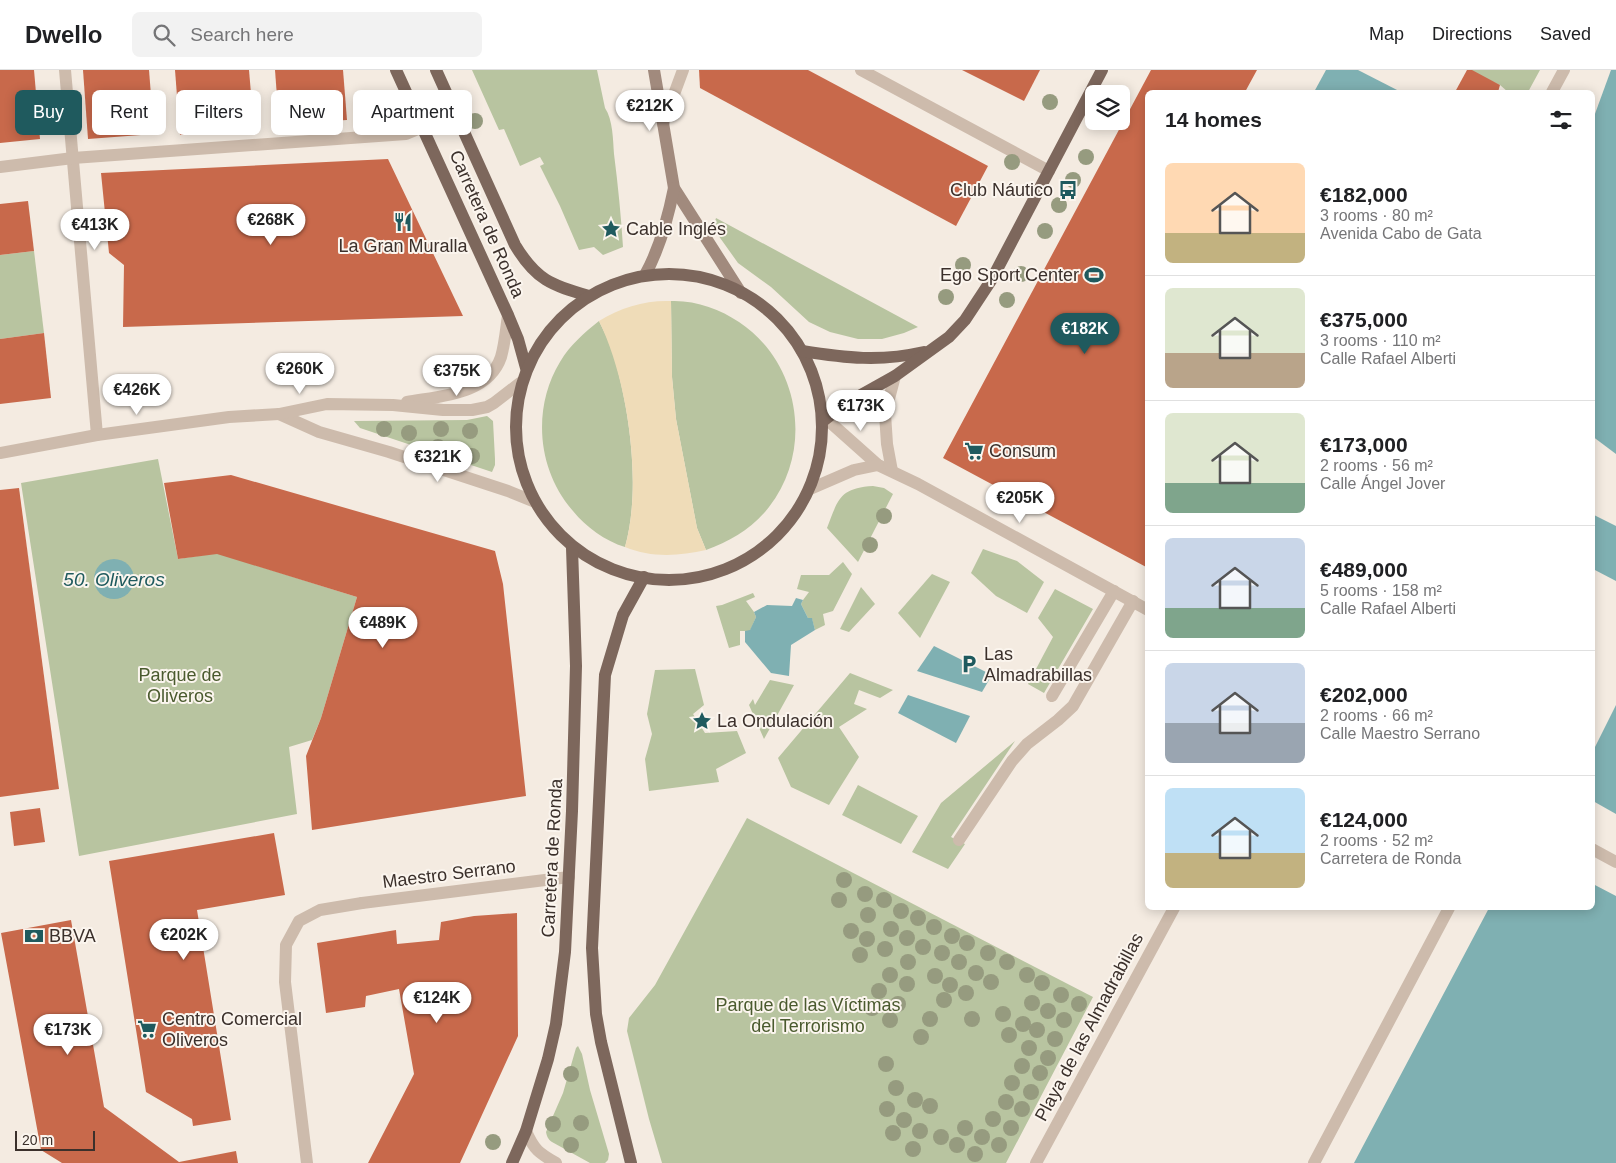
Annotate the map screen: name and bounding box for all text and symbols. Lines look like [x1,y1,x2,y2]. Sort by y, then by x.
search box [132,12,482,57]
text: Dwello [25,21,102,48]
icon: search [150,21,178,49]
text: Search here [190,24,294,45]
text: Map [1369,24,1404,44]
text: Directions [1432,24,1512,44]
text: Saved [1540,24,1591,44]
map controls [1085,85,1130,130]
button: layers [1085,85,1130,130]
chip: Buy [15,90,82,135]
chip: Rent [92,90,166,135]
chip: Filters [176,90,261,135]
chip: New [271,90,343,135]
chip: Apartment [353,90,472,135]
pin: €212K [615,90,685,132]
text: €212K [626,97,674,114]
icon: filters [1547,106,1575,134]
text: 14 homes [1165,108,1262,131]
street label: Carretera de Ronda [446,147,529,302]
bus stop icon: Club Náutico [1057,179,1079,201]
place label: Club Náutico [950,180,1053,200]
icon: home [1205,183,1265,243]
text: €182,000 [1320,183,1408,206]
pin: €268K [236,204,306,246]
text: 3 rooms · 80 m² [1320,207,1433,224]
pin: €413K [60,208,130,251]
text: €268K [247,211,295,228]
restaurant icon: La Gran Muralla [392,211,414,233]
text: €413K [71,216,119,233]
place icon: Cable Inglés [600,218,622,240]
place label: Cable Inglés [626,219,726,239]
text: Avenida Cabo de Gata [1320,225,1482,242]
place label: La Gran Muralla [338,236,469,256]
sports icon: Ego Sport Center [1083,264,1105,286]
place label: Ego Sport Center [940,265,1079,285]
icon: home [1205,308,1265,368]
text: €375,000 [1320,308,1408,331]
pin: €182K [1050,312,1120,355]
text: €182K [1061,320,1109,337]
text: 3 rooms · 110 m² [1320,332,1441,349]
text: Calle Rafael Alberti [1320,350,1456,367]
pin: €260K [265,352,335,395]
pin: €375K [422,354,492,397]
text: €260K [276,360,324,377]
text: €375K [433,362,481,379]
pin: €426K [102,374,172,416]
text: €426K [113,381,161,398]
pin: €173K [826,390,896,432]
text: €173K [837,397,885,414]
icon: home [1205,433,1265,493]
text: €173,000 [1320,433,1408,456]
pin: €321K [403,440,473,483]
supermarket icon: Consum [963,440,985,462]
place label: Consum [989,441,1056,461]
text: €321K [414,448,462,465]
text: 2 rooms · 56 m² [1320,457,1433,474]
text: Calle Ángel Jover [1320,475,1445,492]
pin: €205K [985,482,1055,524]
text: €205K [996,489,1044,506]
icon: home [1205,558,1265,618]
text: €489,000 [1320,558,1408,581]
water label: 50. Oliveros [63,569,165,590]
text: 5 rooms · 158 m² [1320,582,1442,599]
text: Calle Rafael Alberti [1320,600,1456,617]
pin: €489K [348,606,418,649]
text: €489K [359,614,407,631]
place label: Las Almadrabillas [984,644,1092,685]
parking icon: Las Almadrabillas [958,653,980,675]
park label: Parque de Oliveros [138,665,222,706]
icon: home [1205,683,1265,743]
text: €202,000 [1320,683,1408,706]
text: 2 rooms · 66 m² [1320,707,1433,724]
place icon: La Ondulación [691,710,713,732]
place label: La Ondulación [717,711,833,731]
text: Calle Maestro Serrano [1320,725,1480,742]
street label: Carretera de Ronda [538,777,566,938]
icon: home [1205,808,1265,868]
text: €124,000 [1320,808,1408,831]
text: 2 rooms · 52 m² [1320,832,1433,849]
text: Carretera de Ronda [1320,850,1461,867]
street label: Maestro Serrano [381,856,517,892]
pin: €202K [149,918,219,961]
bank icon: BBVA [23,925,45,947]
place label: BBVA [49,926,96,946]
text: €202K [160,926,208,943]
street label: Playa de las Almadrabillas [1031,930,1147,1124]
pin: €124K [402,982,472,1024]
text: €124K [413,989,461,1006]
park label: Parque de las Víctimas del Terrorismo [715,995,901,1036]
place label: Centro Comercial Oliveros [162,1009,302,1050]
pin: €173K [33,1014,103,1056]
supermarket icon: Centro Comercial Oliveros [136,1018,158,1040]
text: €173K [44,1021,92,1038]
scale bar [15,1128,95,1151]
text: 20 m [22,1132,53,1148]

